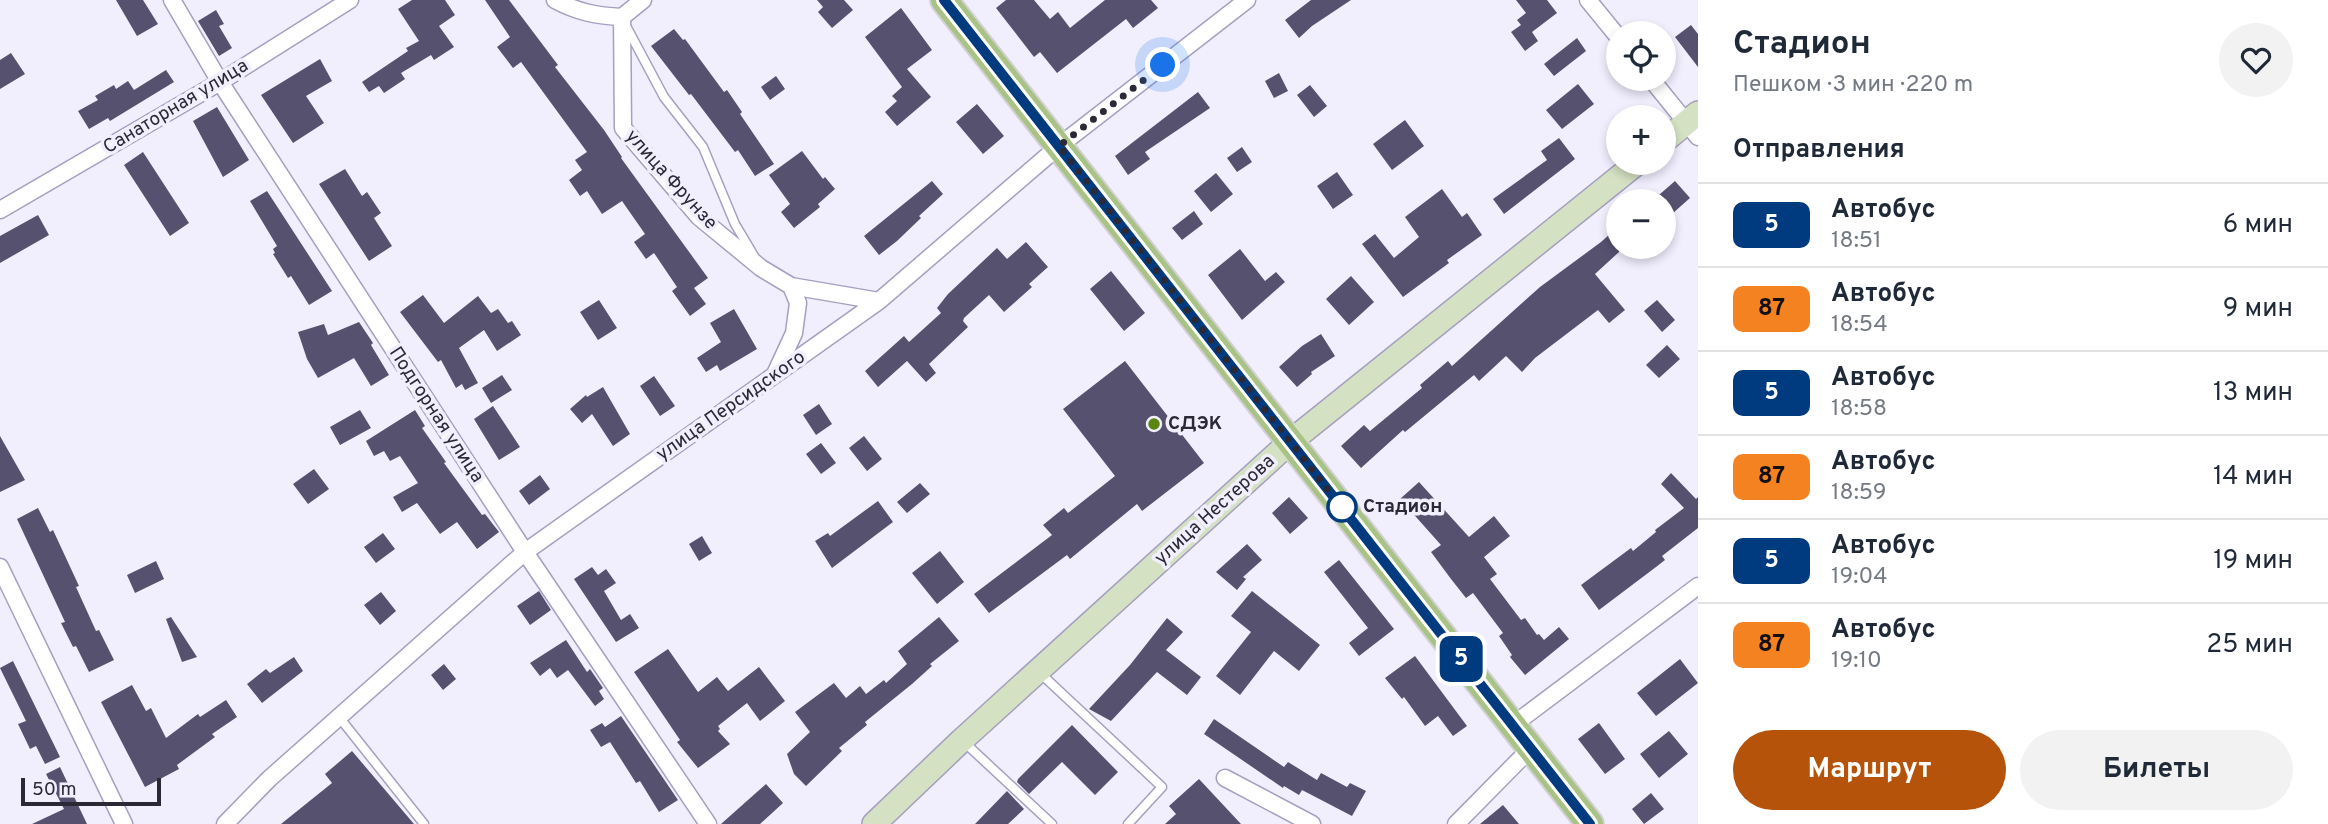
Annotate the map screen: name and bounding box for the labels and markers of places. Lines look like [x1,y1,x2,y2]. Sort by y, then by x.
place label: СДЭК [1168,412,1222,436]
marker: СДЭК [1146,416,1162,432]
marker: Стадион [1327,492,1357,522]
place label: Стадион [1363,495,1442,519]

